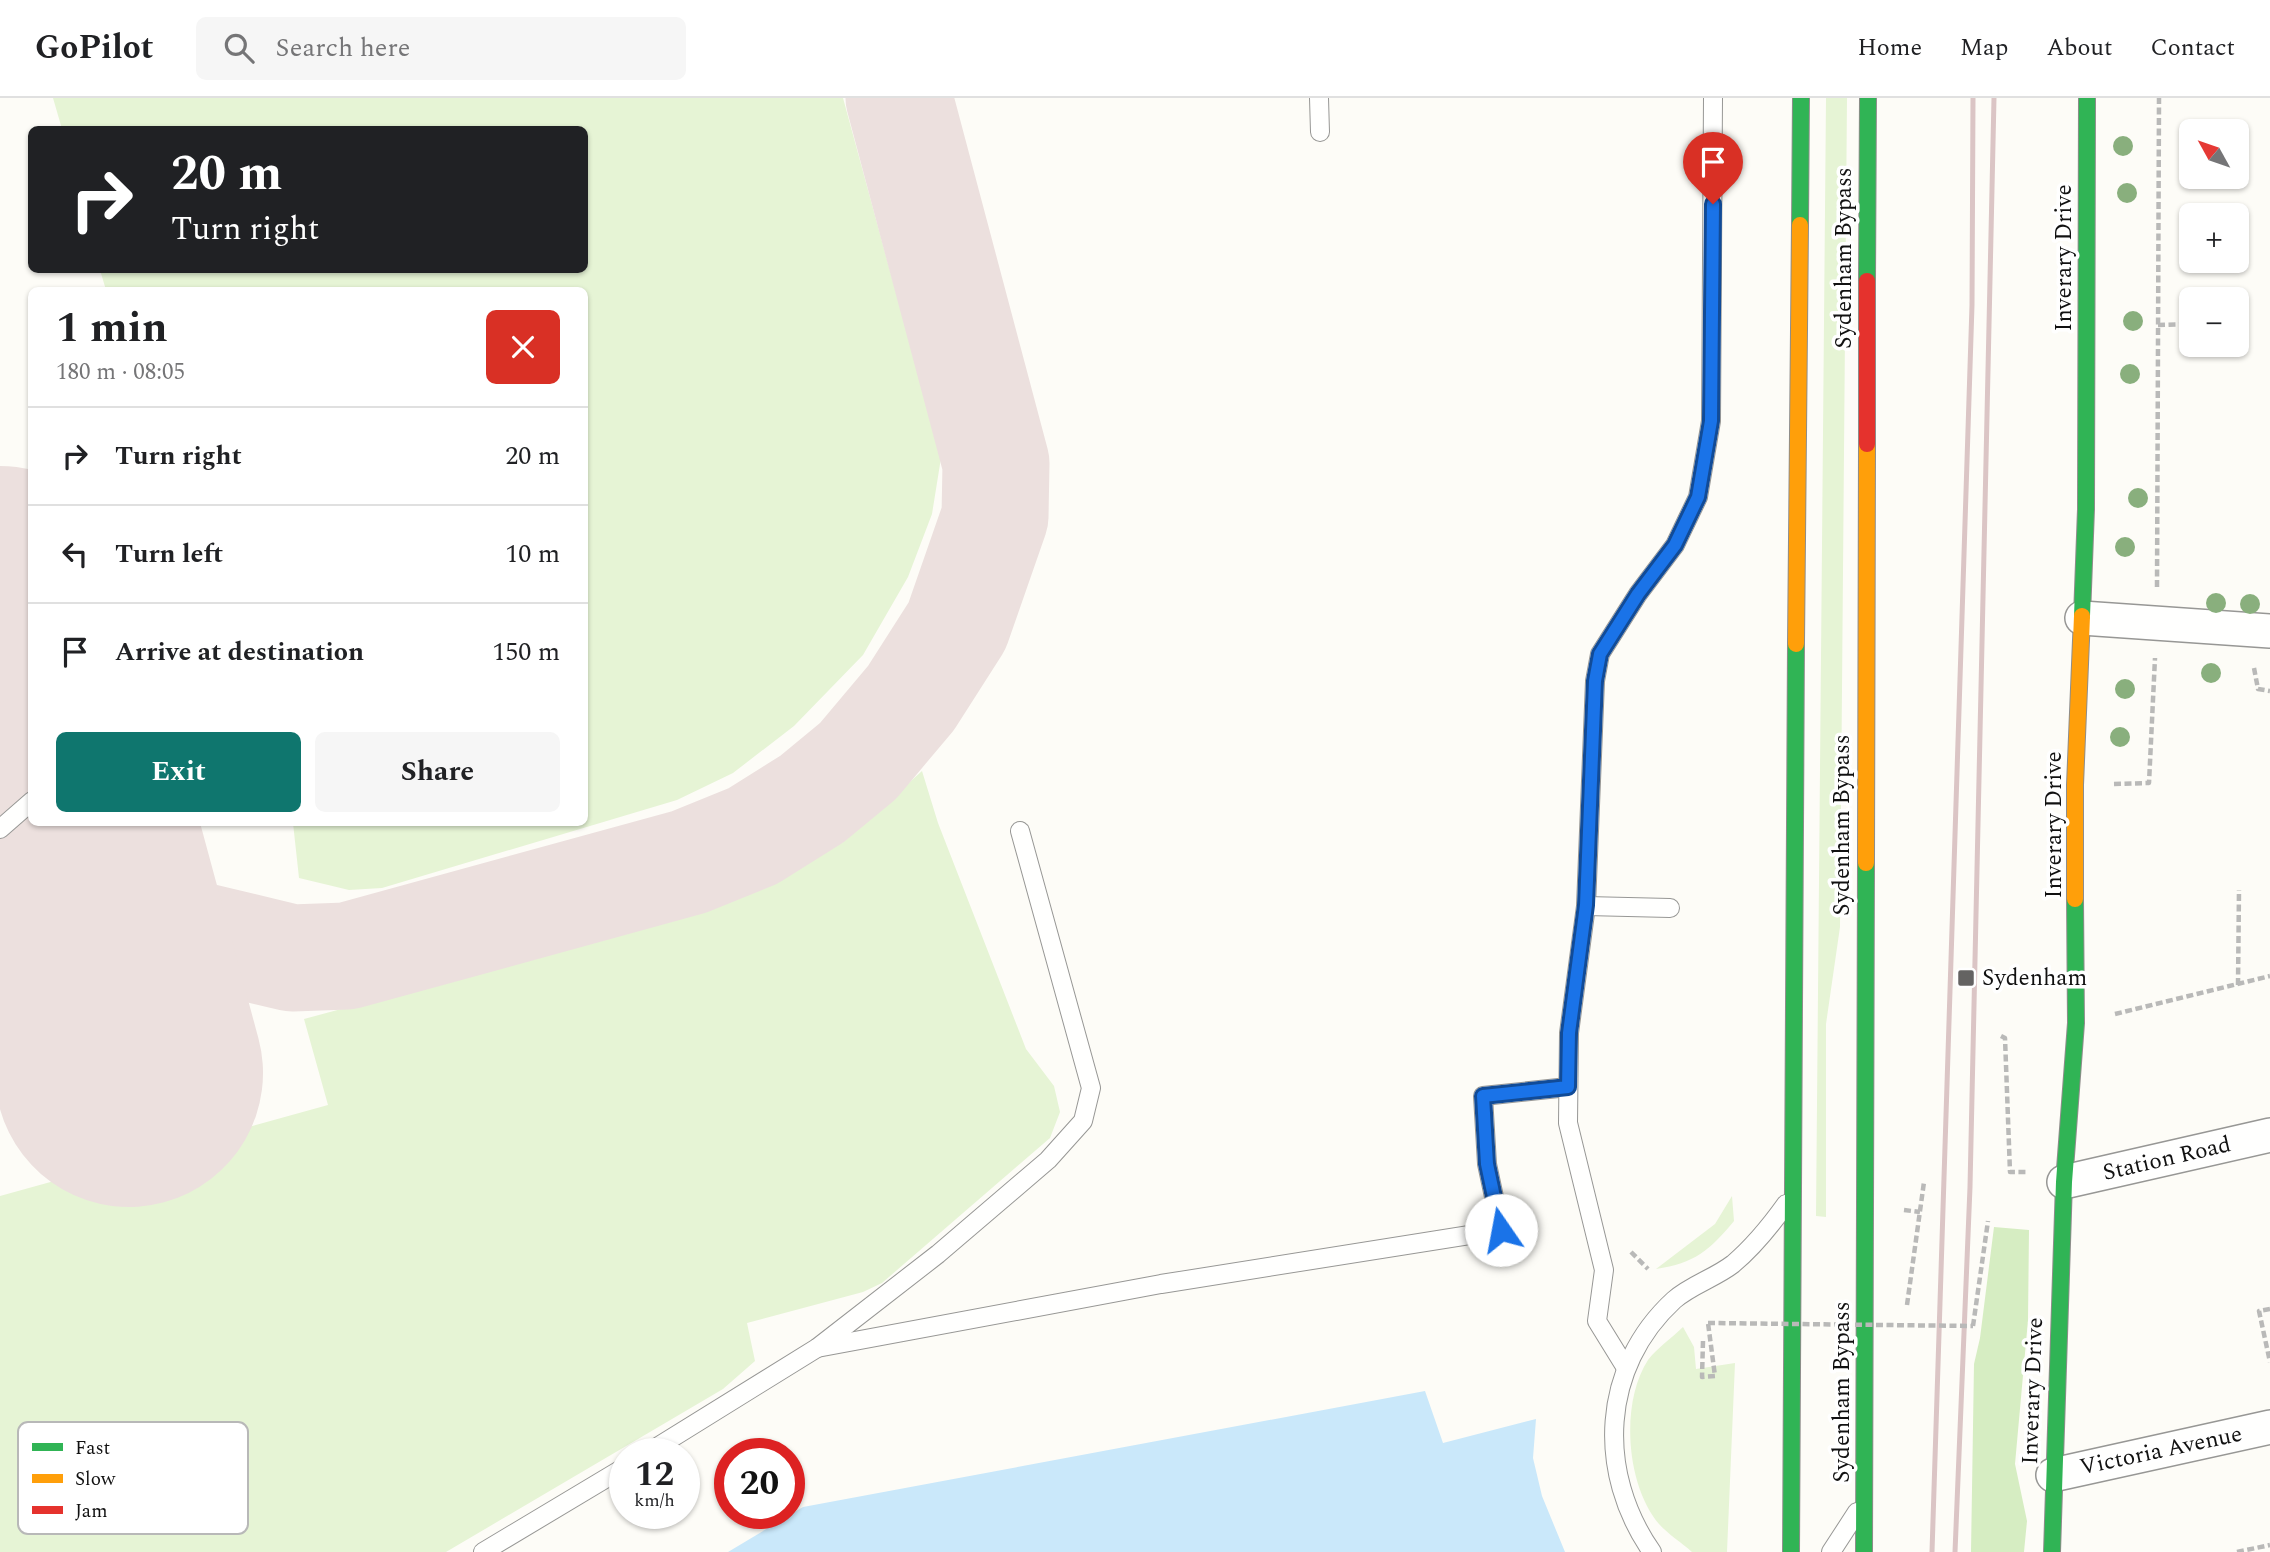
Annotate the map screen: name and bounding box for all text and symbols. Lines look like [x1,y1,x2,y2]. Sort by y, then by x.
search box [196,17,686,80]
text: GoPilot [35,23,154,73]
text: Search here [276,28,410,68]
icon: search [220,29,258,67]
text: Home [1857,30,1922,66]
text: Map [1960,30,2008,66]
text: About [2046,30,2112,66]
text: Contact [2150,30,2235,66]
north arrow [2179,119,2249,189]
map controls [2179,119,2249,357]
pin [1683,132,1743,204]
text: 20 m [171,137,282,212]
icon: arrive [1694,143,1732,181]
icon: right [56,154,147,245]
street label: Sydenham Bypass [1827,167,1862,349]
street label: Inverary Drive [2047,184,2082,332]
button: + [2179,203,2249,273]
text: Turn right [171,205,319,254]
button: − [2179,287,2249,357]
text: 1 min [56,297,168,360]
button: close [486,310,560,384]
text: 180 m · 08:05 [56,355,185,390]
text: Turn right [115,436,242,476]
text: 20 m [505,436,560,476]
icon: right [56,437,94,475]
text: Turn left [115,534,223,574]
text: 10 m [505,534,560,574]
icon: left [56,535,94,573]
text: Arrive at destination [115,632,364,672]
text: 150 m [492,632,560,672]
icon: arrive [56,633,94,671]
button: Exit [56,732,301,812]
button: Share [315,732,560,812]
street label: Sydenham Bypass [1825,734,1860,916]
street label: Inverary Drive [2037,751,2072,899]
place label: Sydenham [1982,961,2087,996]
marker: Sydenham [1956,968,1976,988]
street label: Station Road [2099,1127,2235,1191]
position arrow [1464,1193,1538,1267]
street label: Sydenham Bypass [1825,1301,1860,1483]
street label: Inverary Drive [2013,1317,2053,1465]
street label: Victoria Avenue [2077,1417,2245,1485]
legend [18,1422,248,1534]
text: Fast [75,1434,111,1463]
speed limit sign: 20 [714,1438,805,1529]
text: 12 [635,1448,674,1501]
text: Slow [75,1465,116,1494]
text: km/h [634,1487,675,1514]
text: Jam [75,1497,107,1526]

